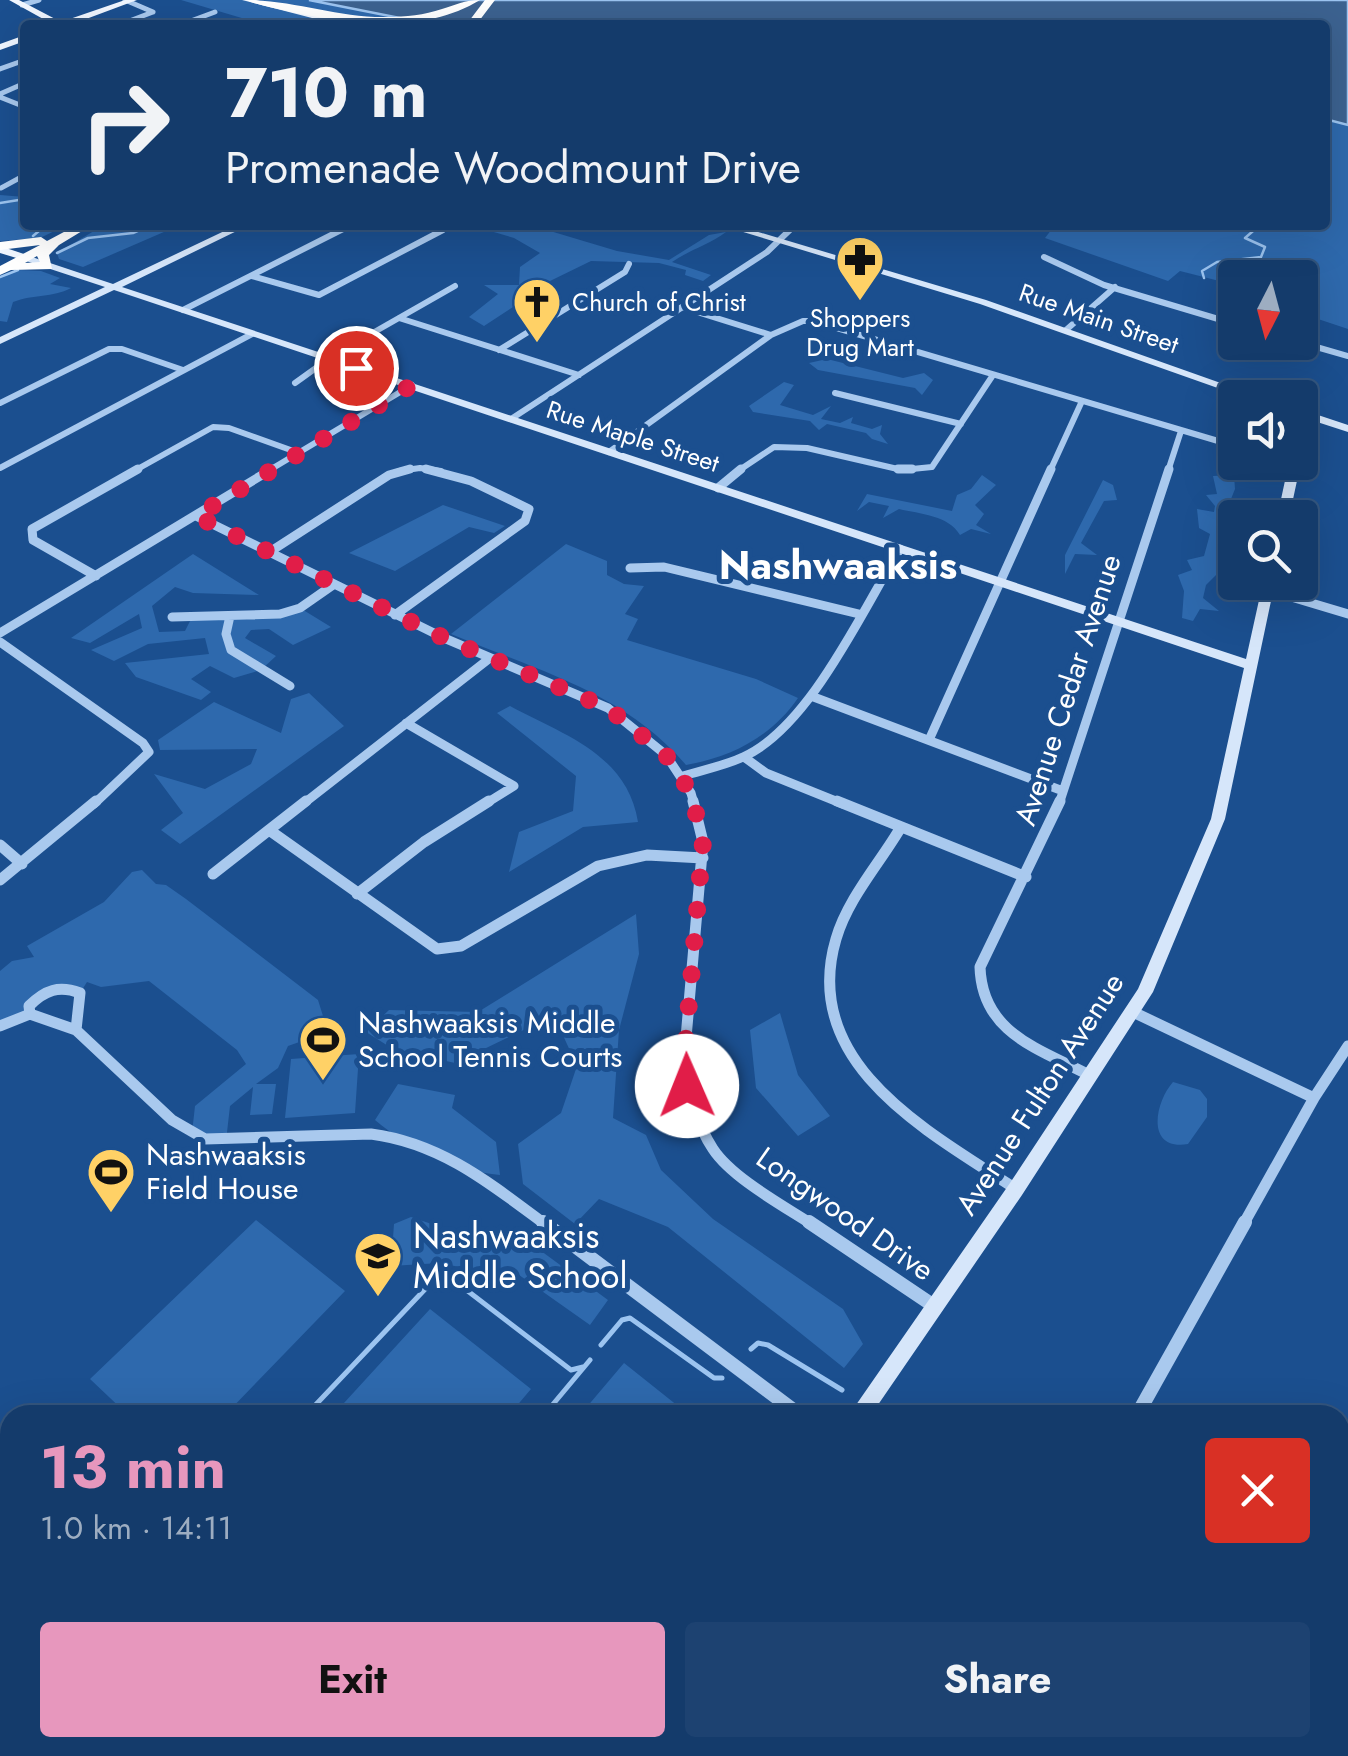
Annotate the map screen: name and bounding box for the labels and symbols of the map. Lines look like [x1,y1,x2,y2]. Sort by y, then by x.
pharmacy icon: Shoppers Drug Mart [834,234,886,302]
north arrow [1218,260,1318,360]
street label: Rue Main Street [1014,274,1184,362]
church icon: Church of Christ [511,276,563,344]
place label: Church of Christ [572,284,746,320]
place label: Shoppers Drug Mart [806,300,914,365]
pin [314,326,399,411]
street label: Rue Maple Street [542,391,724,481]
district label: Nashwaaksis [719,536,957,594]
street label: Avenue Cedar Avenue [1003,549,1132,831]
street label: Avenue Fulton Avenue [945,964,1134,1223]
place label: Nashwaaksis Middle School Tennis Courts [358,1001,622,1078]
sports icon: Nashwaaksis Middle School Tennis Courts [297,1014,349,1082]
position arrow [635,1034,739,1138]
place label: Nashwaaksis Field House [146,1133,306,1210]
street label: Longwood Drive [748,1136,943,1291]
sports icon: Nashwaaksis Field House [85,1146,137,1214]
place label: Nashwaaksis Middle School [413,1211,627,1301]
school or university icon: Nashwaaksis Middle School [352,1230,404,1298]

